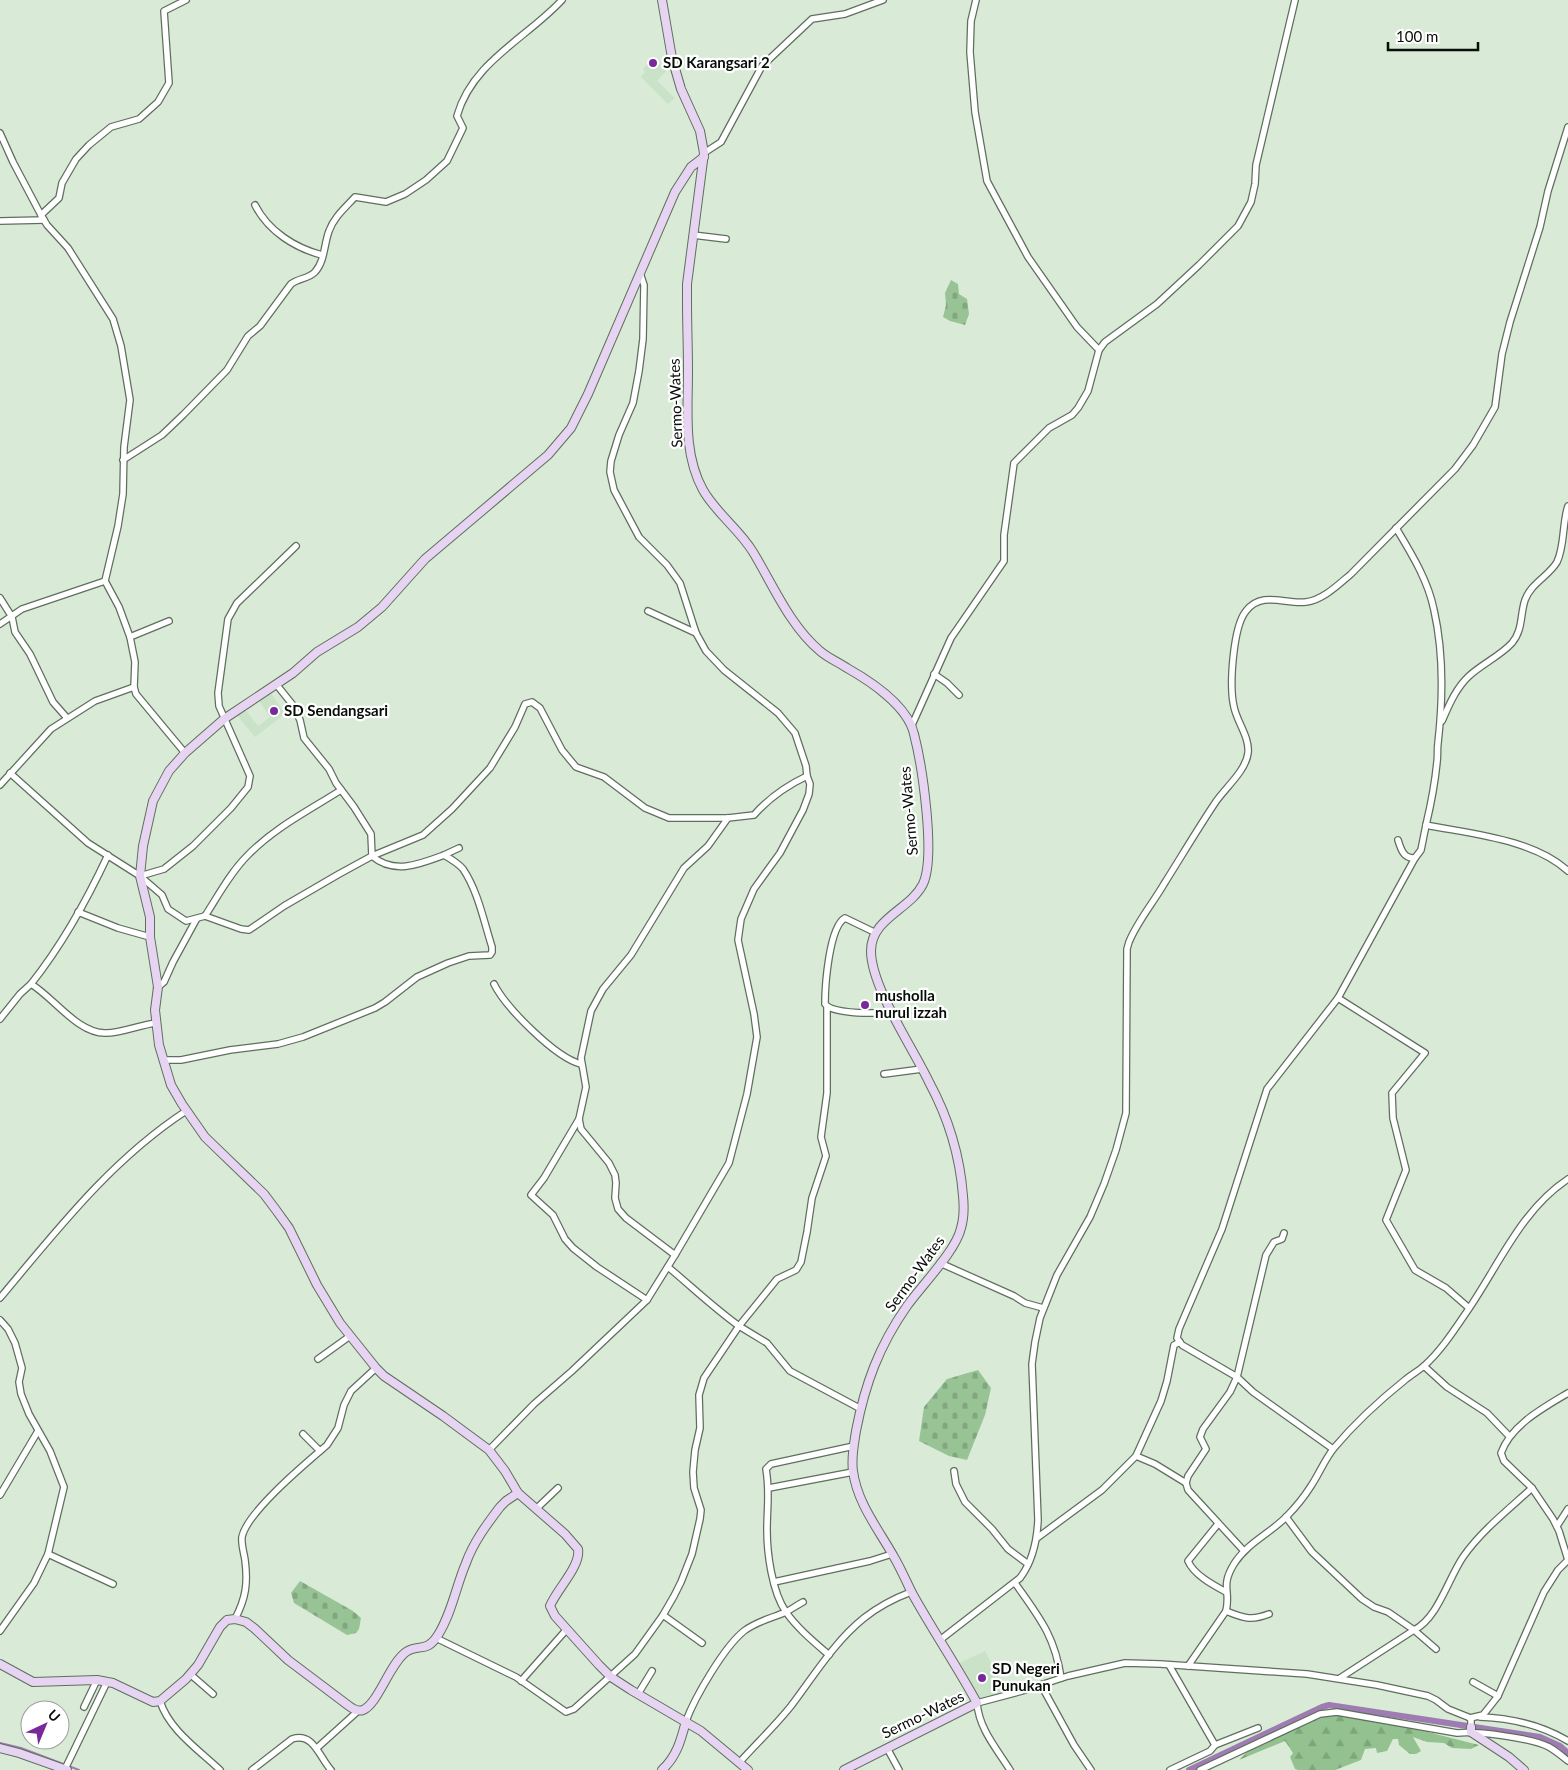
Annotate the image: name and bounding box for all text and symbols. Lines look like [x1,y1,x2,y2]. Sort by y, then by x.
scale bar [1388,20,1478,52]
text: 100 m [1396,27,1438,45]
place label: SD Karangsari 2 [663,53,770,71]
marker: SD Karangsari 2 [647,57,659,69]
street label: Sermo-Wates [664,358,686,448]
place label: SD Sendangsari [284,701,388,719]
marker: SD Sendangsari [268,705,280,717]
street label: Sermo-Wates [895,766,921,856]
place label: musholla nurul izzah [875,986,947,1021]
marker: musholla nurul izzah [859,999,871,1011]
street label: Sermo-Wates [881,1232,948,1315]
place label: SD Negeri Punukan [992,1659,1060,1694]
marker: SD Negeri Punukan [976,1672,988,1684]
street label: Sermo-Wates [878,1686,967,1742]
north arrow [20,1700,70,1750]
text: U [45,1706,64,1725]

